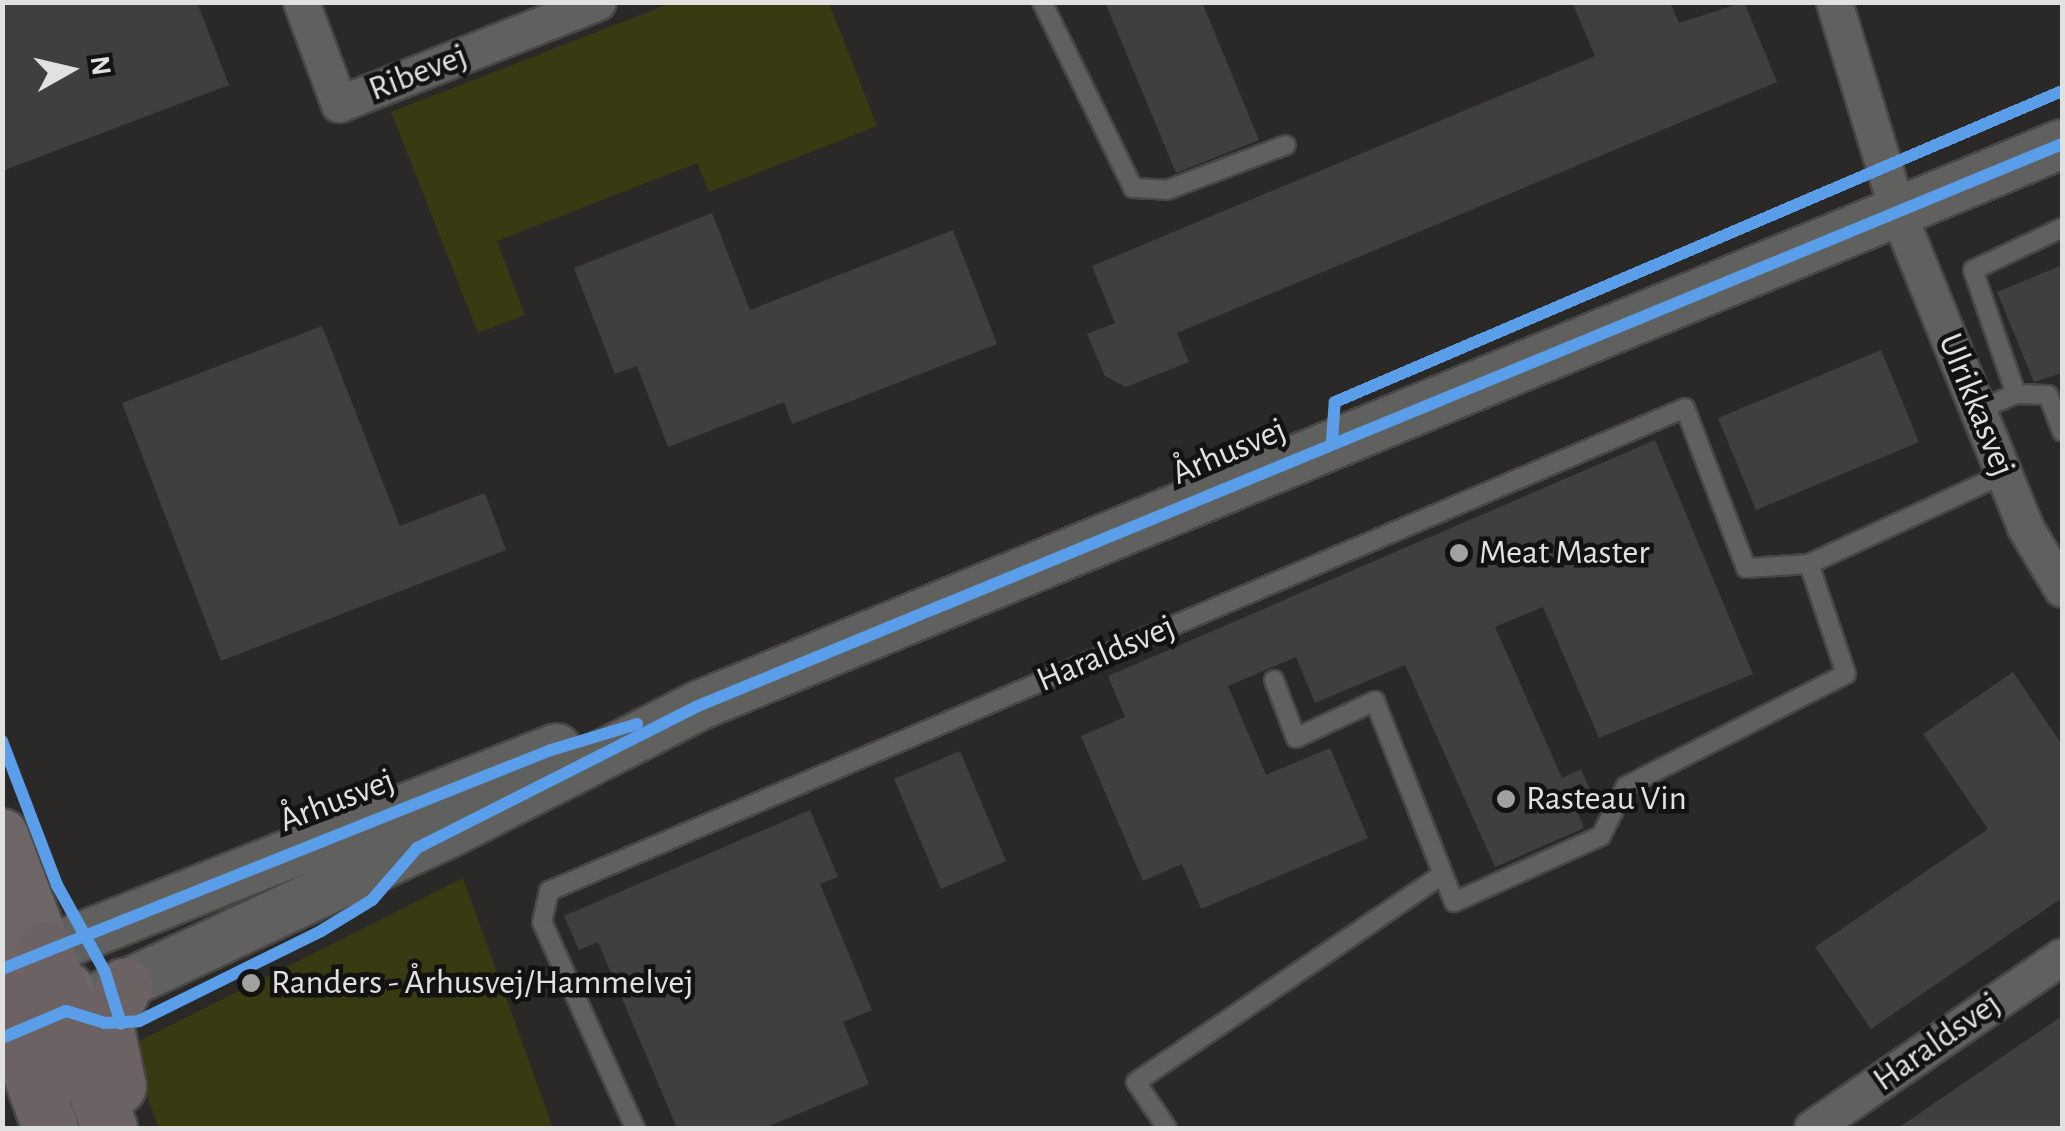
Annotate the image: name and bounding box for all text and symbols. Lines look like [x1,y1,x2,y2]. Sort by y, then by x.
north arrow [20,20,120,120]
street label: Ribevej [363,35,473,111]
text: N [84,54,115,77]
street label: Ulrikkasvej [1928,327,2024,483]
street label: Århusvej [1166,409,1292,495]
place label: Meat Master [1479,532,1650,574]
marker: Meat Master [1448,542,1470,564]
street label: Haraldsvej [1031,606,1181,702]
street label: Århusvej [273,760,401,842]
place label: Rasteau Vin [1526,778,1687,820]
marker: Rasteau Vin [1495,788,1517,810]
place label: Randers - Århusvej/Hammelvej [271,962,694,1004]
marker: Randers - Århusvej/Hammelvej [240,972,262,994]
street label: Haraldsvej [1865,983,2009,1101]

